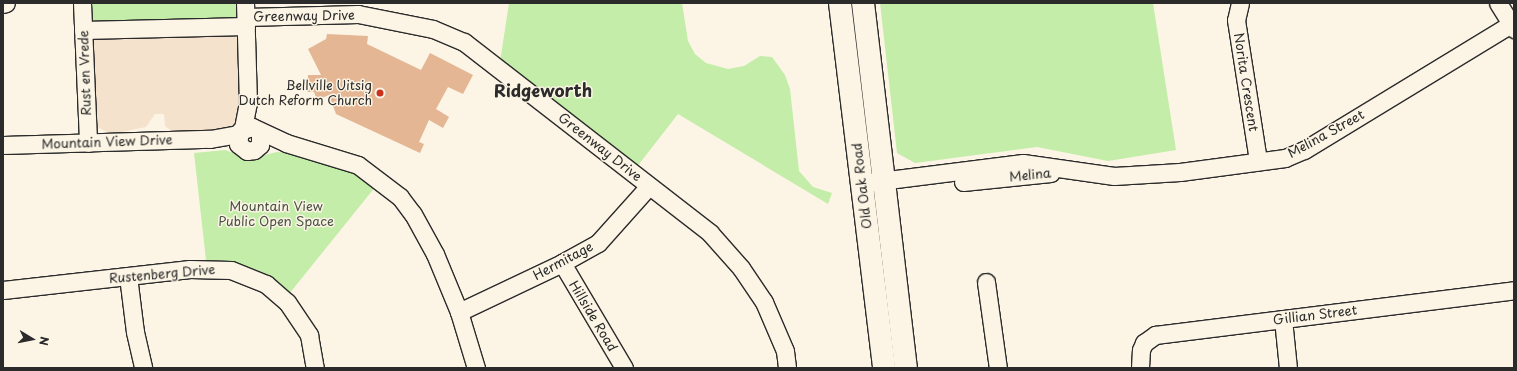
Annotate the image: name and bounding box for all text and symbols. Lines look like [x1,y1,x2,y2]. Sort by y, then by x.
street label: Greenway Drive [253,7,355,25]
street label: Rust en Vrede [76,30,94,116]
street label: Norita Crescent [1230,31,1262,133]
place label: Bellville Uitsig Dutch Reform Church [238,78,372,109]
district label: Ridgeworth [494,81,592,101]
marker: Bellville Uitsig Dutch Reform Church [375,88,385,98]
street label: Melina Street [1285,107,1367,161]
street label: Greenway Drive [555,109,645,185]
street label: Mountain View Drive [42,132,172,152]
street label: Old Oak Road [849,141,875,231]
street label: Melina [1008,165,1052,185]
park label: Mountain View Public Open Space [218,199,334,230]
street label: Hermitage [530,239,596,283]
street label: Rustenberg Drive [108,262,216,286]
street label: Hillside Road [566,278,620,354]
street label: Gillian Street [1272,302,1358,328]
north arrow [12,319,52,359]
text: N [35,335,53,347]

